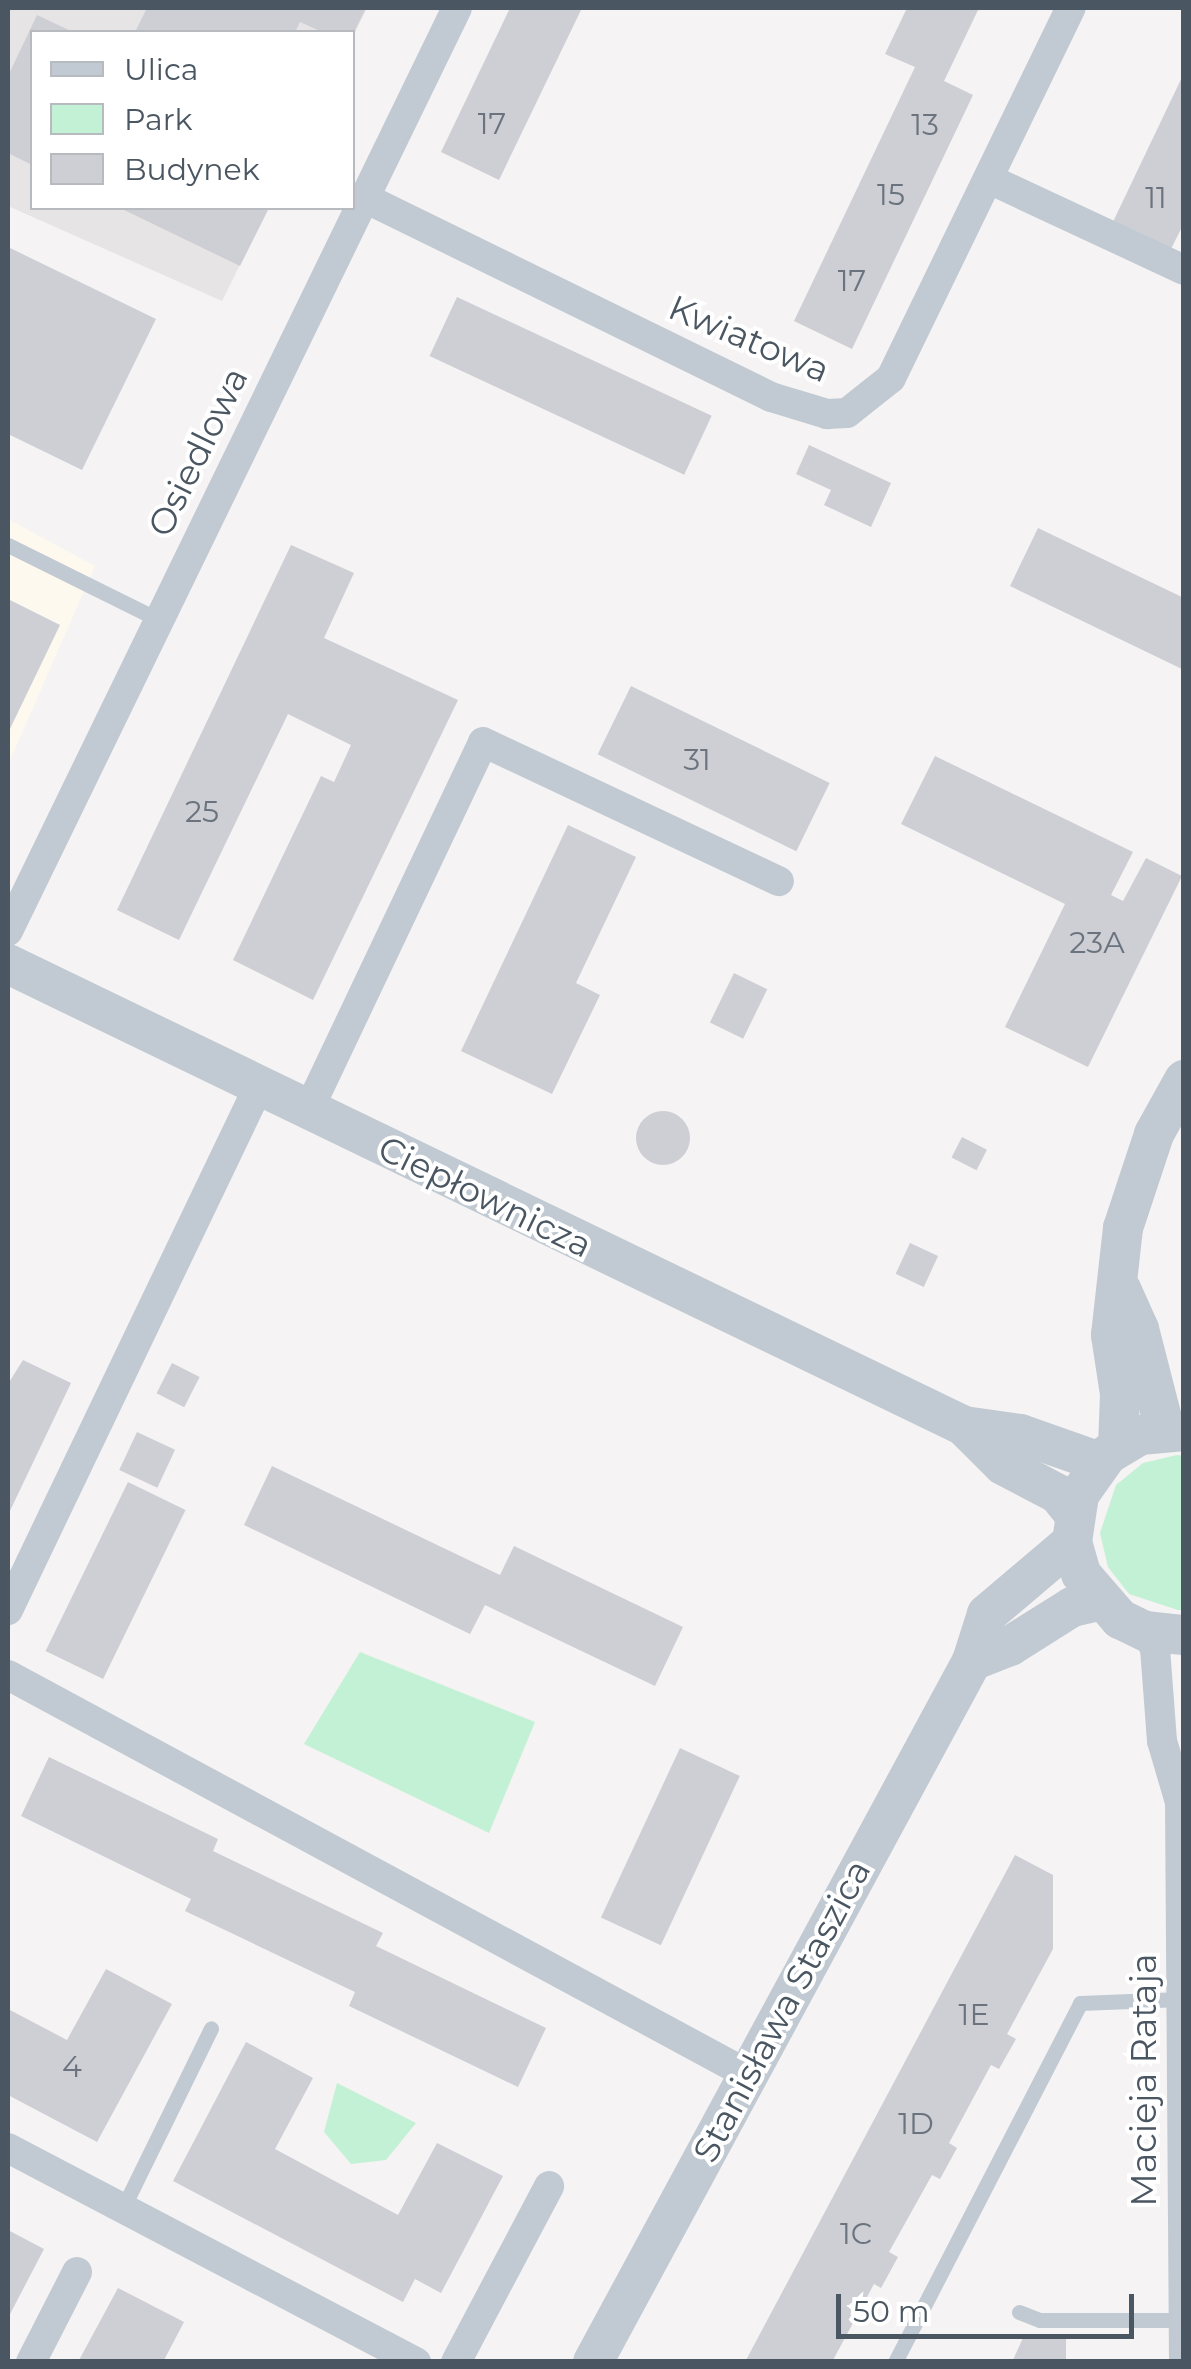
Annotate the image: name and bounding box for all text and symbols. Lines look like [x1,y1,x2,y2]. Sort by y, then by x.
legend [30,30,355,210]
text: Ulica [124,51,199,88]
text: Park [124,101,193,138]
house number: 17 [478,106,506,142]
house number: 13 [911,107,939,143]
text: Budynek [124,151,260,188]
house number: 15 [877,177,905,213]
house number: 11 [1145,180,1167,216]
house number: 17 [838,263,866,299]
street label: Kwiatowa [662,286,836,392]
street label: Osiedlowa [139,361,257,543]
house number: 31 [683,742,711,778]
house number: 25 [185,794,219,830]
house number: 23A [1069,925,1125,961]
street label: Ciepłownicza [371,1127,599,1267]
street label: Stanisława Staszica [685,1853,879,2169]
street label: Macieja Rataja [1123,1953,1165,2207]
house number: 1E [959,1997,989,2033]
house number: 4 [62,2049,82,2085]
house number: 1D [898,2106,934,2142]
house number: 1C [840,2216,872,2252]
scale bar [841,2274,1138,2336]
text: 50 m [853,2293,930,2330]

